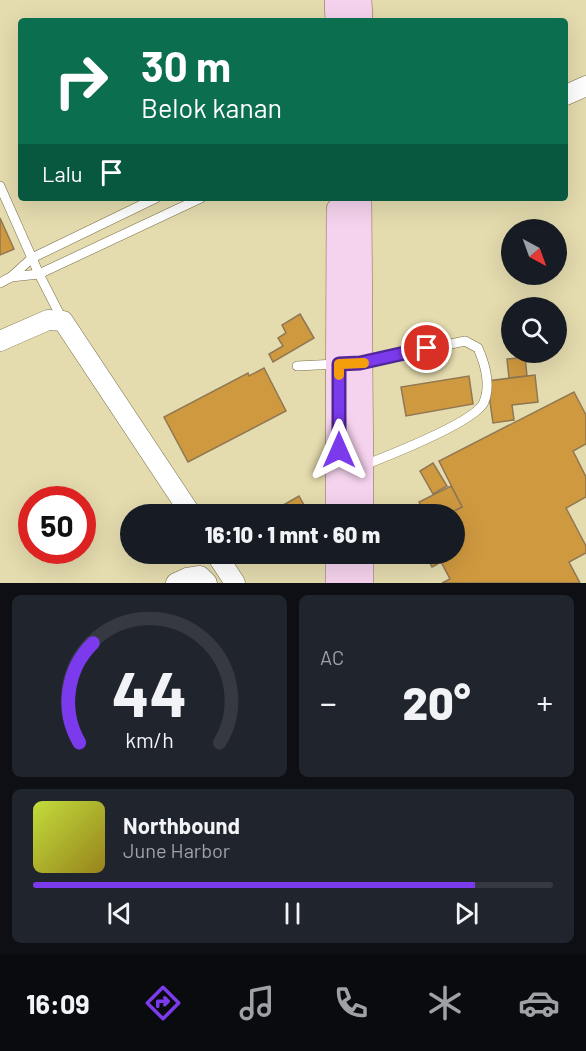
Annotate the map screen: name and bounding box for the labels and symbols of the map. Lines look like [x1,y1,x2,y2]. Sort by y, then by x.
north arrow [501,219,567,285]
pin [401,322,452,373]
position arrow [307,418,371,482]
speed limit sign: 50 [18,486,96,564]

